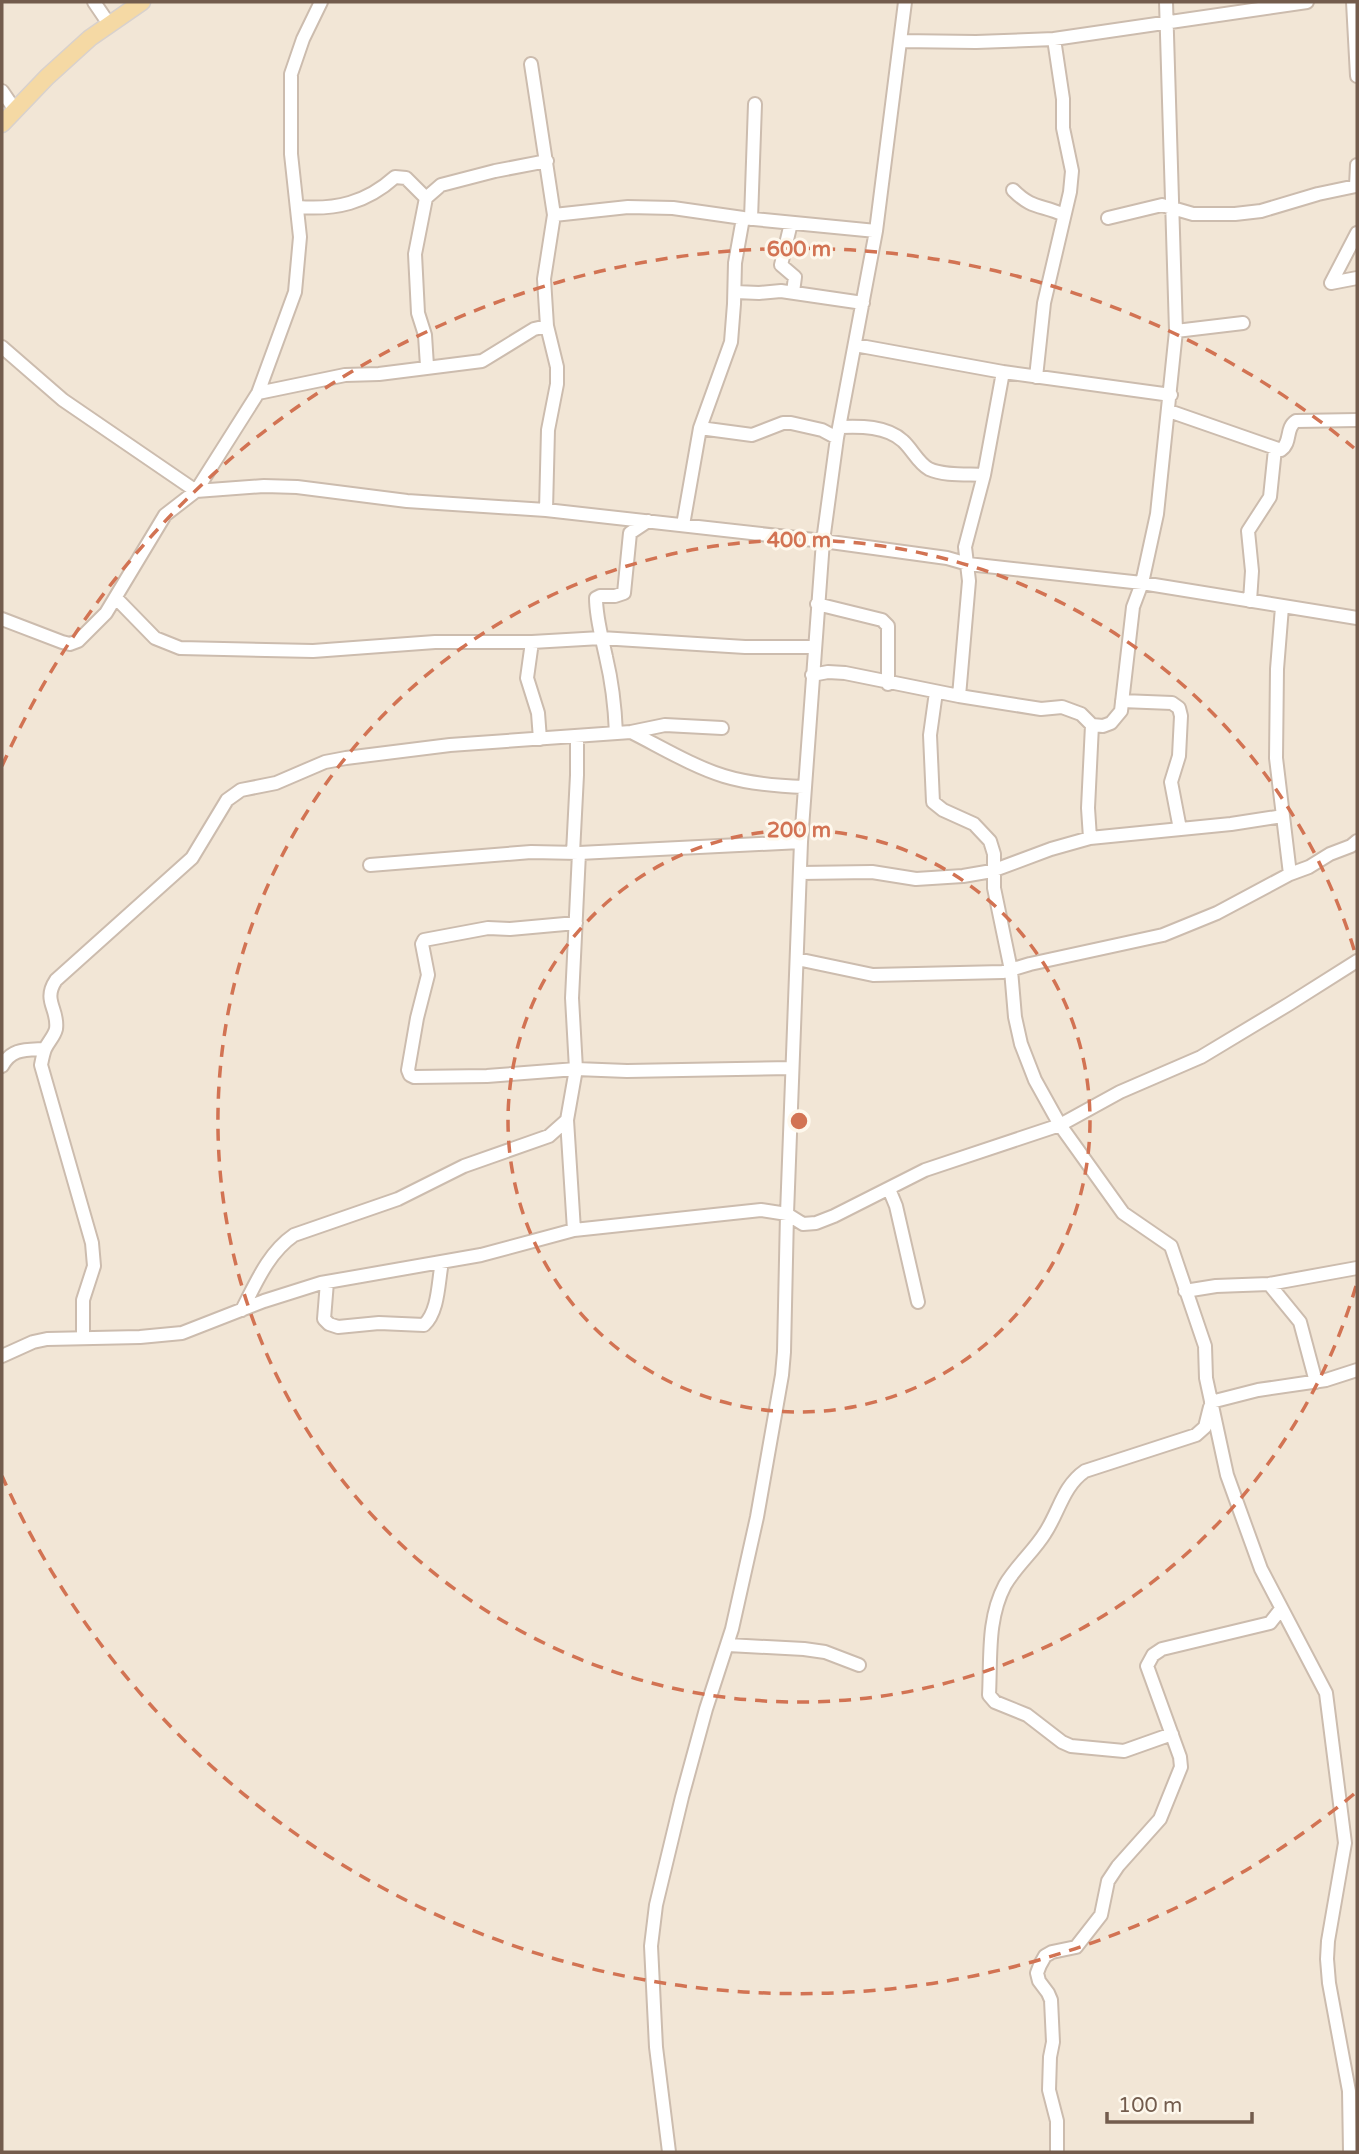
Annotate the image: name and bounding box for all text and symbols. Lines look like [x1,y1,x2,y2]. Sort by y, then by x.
text: 600 m [767,237,831,262]
text: 400 m [767,528,831,553]
text: 200 m [767,818,831,843]
centre of rings [787,1109,811,1133]
scale bar [1107,2080,1252,2124]
text: 100 m [1118,2093,1182,2118]

